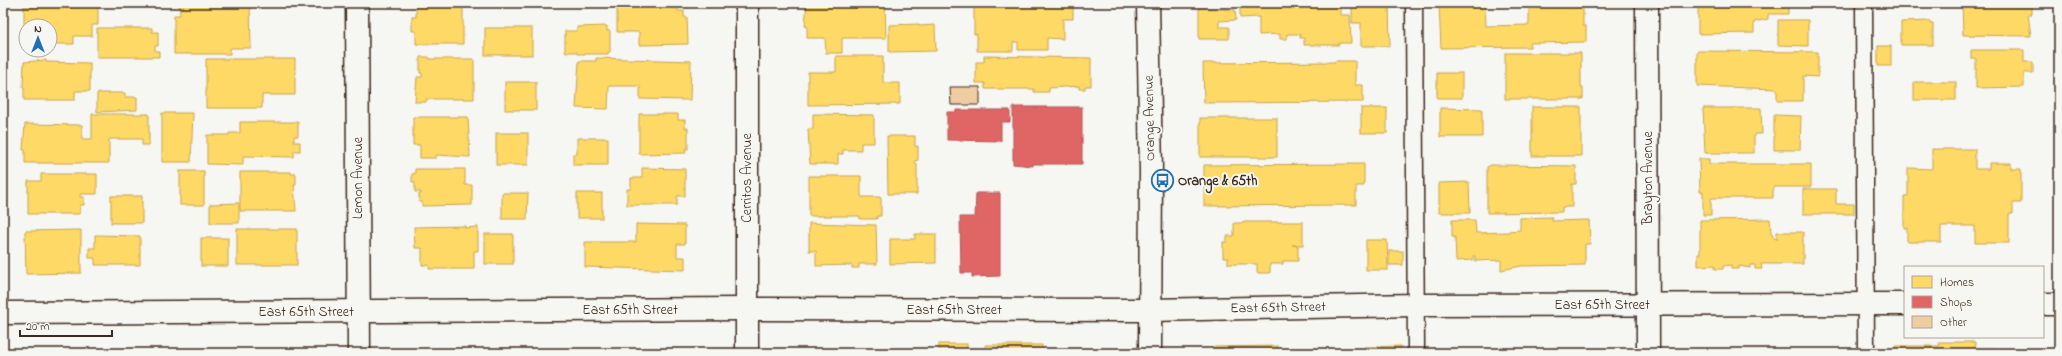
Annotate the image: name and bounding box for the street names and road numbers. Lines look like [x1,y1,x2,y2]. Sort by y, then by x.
street label: Orange Avenue [1139,74,1162,161]
street label: Brayton Avenue [1638,131,1660,226]
street label: Cerritos Avenue [737,132,758,223]
street label: Lemon Avenue [348,136,369,219]
street label: East 65th Street [1554,295,1650,316]
street label: East 65th Street [1230,297,1326,319]
street label: East 65th Street [582,300,678,321]
street label: East 65th Street [906,300,1002,321]
street label: East 65th Street [258,302,354,323]

